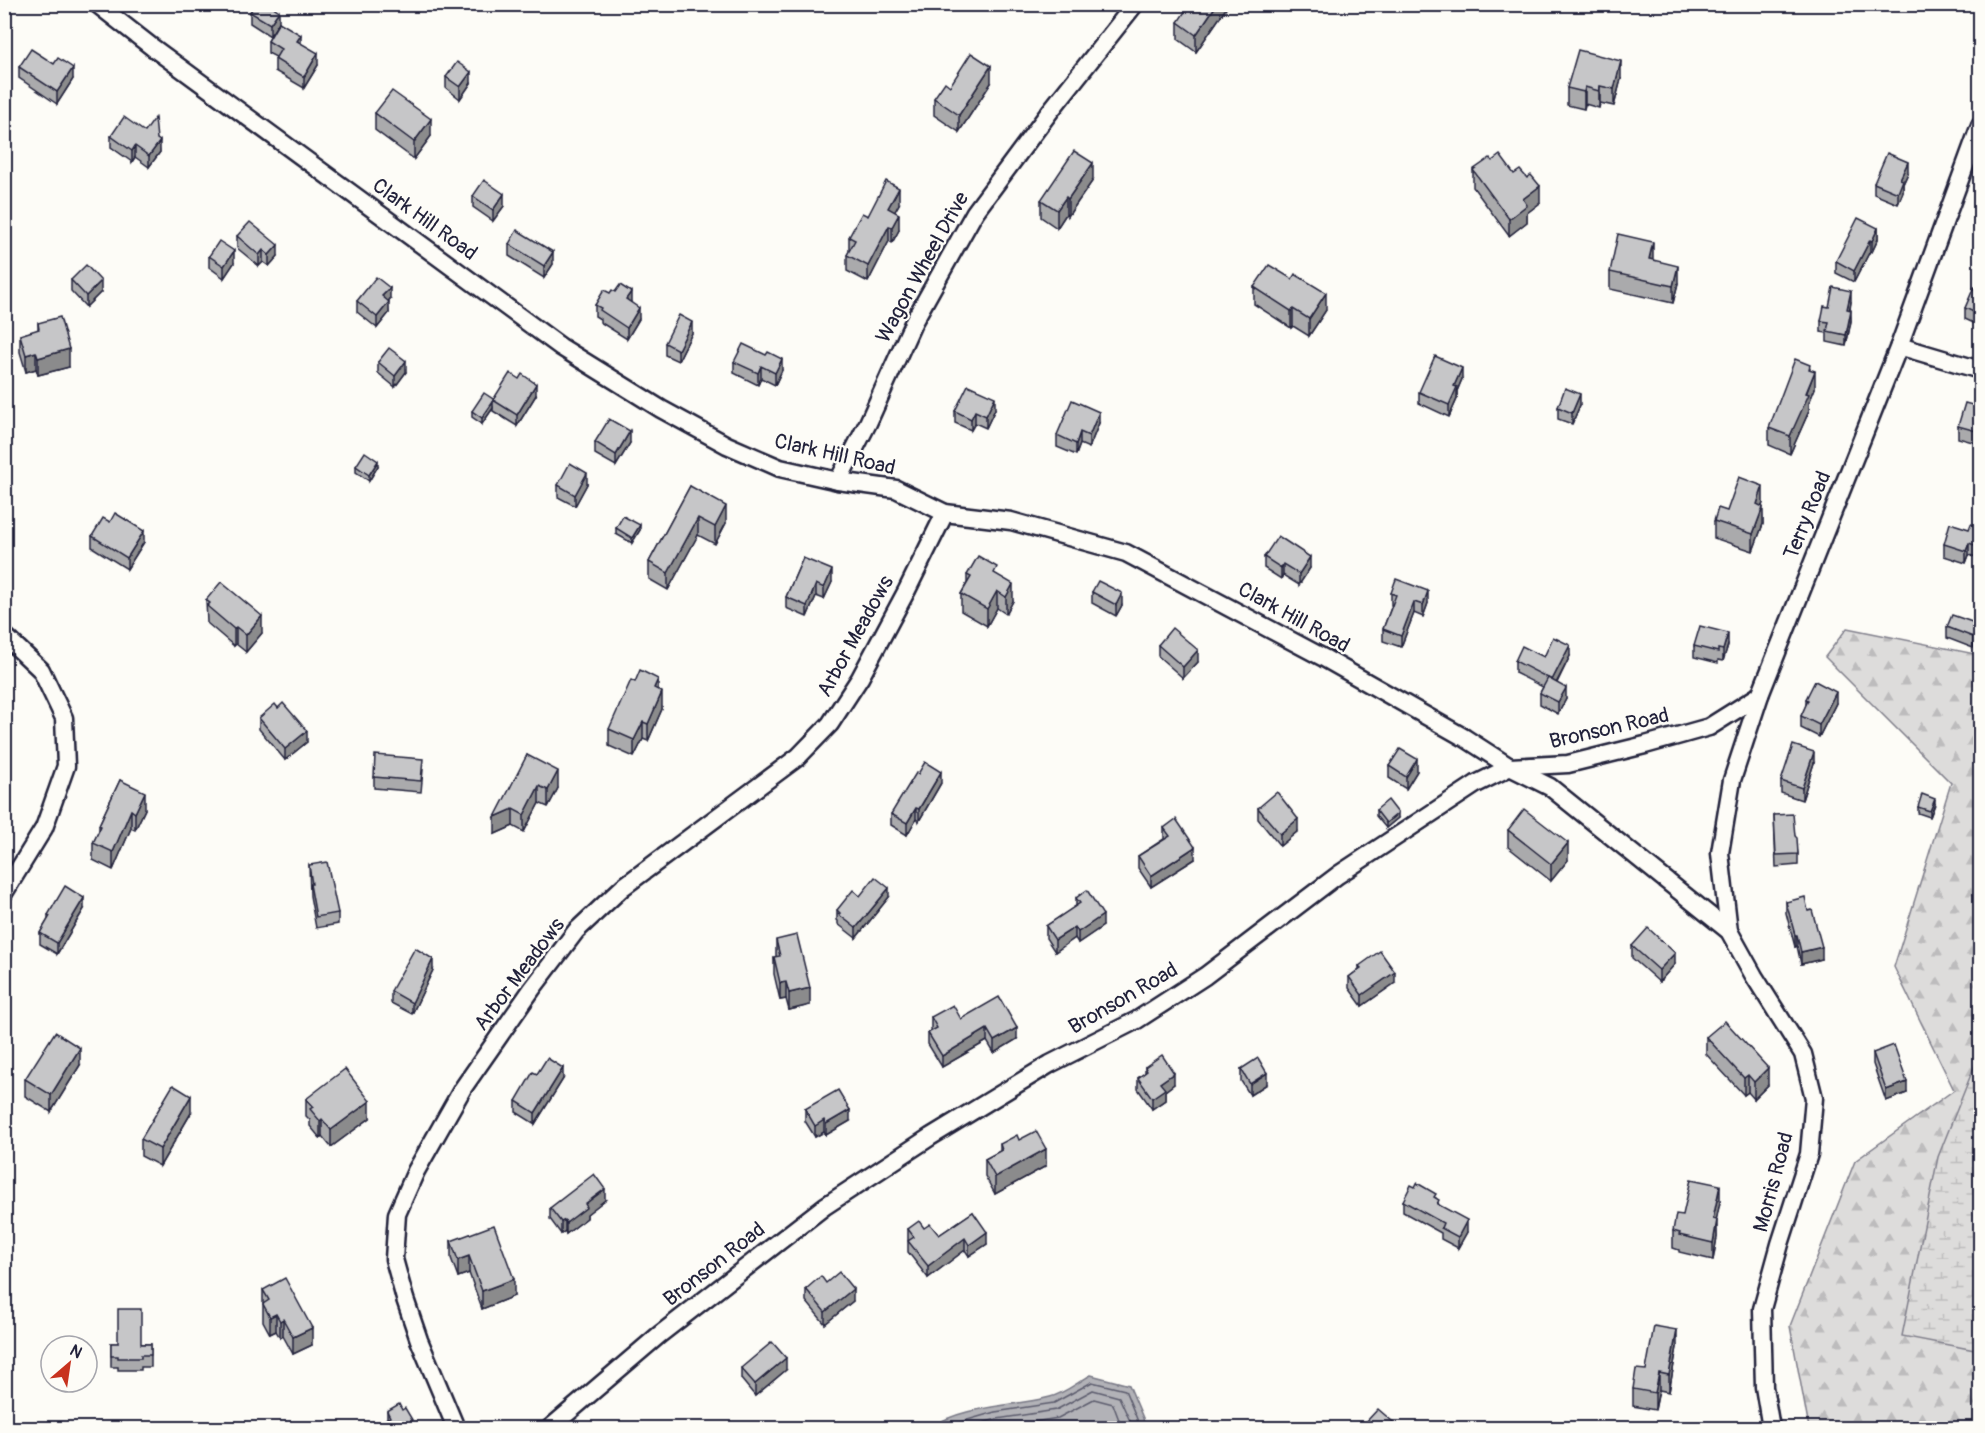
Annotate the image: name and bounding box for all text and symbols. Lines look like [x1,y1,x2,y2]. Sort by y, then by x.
street label: Clark Hill Road [367,172,483,267]
street label: Wagon Wheel Drive [870,186,975,348]
street label: Clark Hill Road [772,427,898,482]
street label: Terry Road [1778,467,1837,563]
street label: Arbor Meadows [811,570,900,702]
street label: Clark Hill Road [1233,576,1354,659]
street label: Bronson Road [1547,702,1672,755]
street label: Arbor Meadows [468,912,571,1036]
street label: Bronson Road [1064,956,1183,1041]
street label: Morris Road [1747,1129,1800,1235]
street label: Bronson Road [658,1216,771,1313]
north arrow [39,1334,99,1394]
text: N [66,1340,86,1363]

